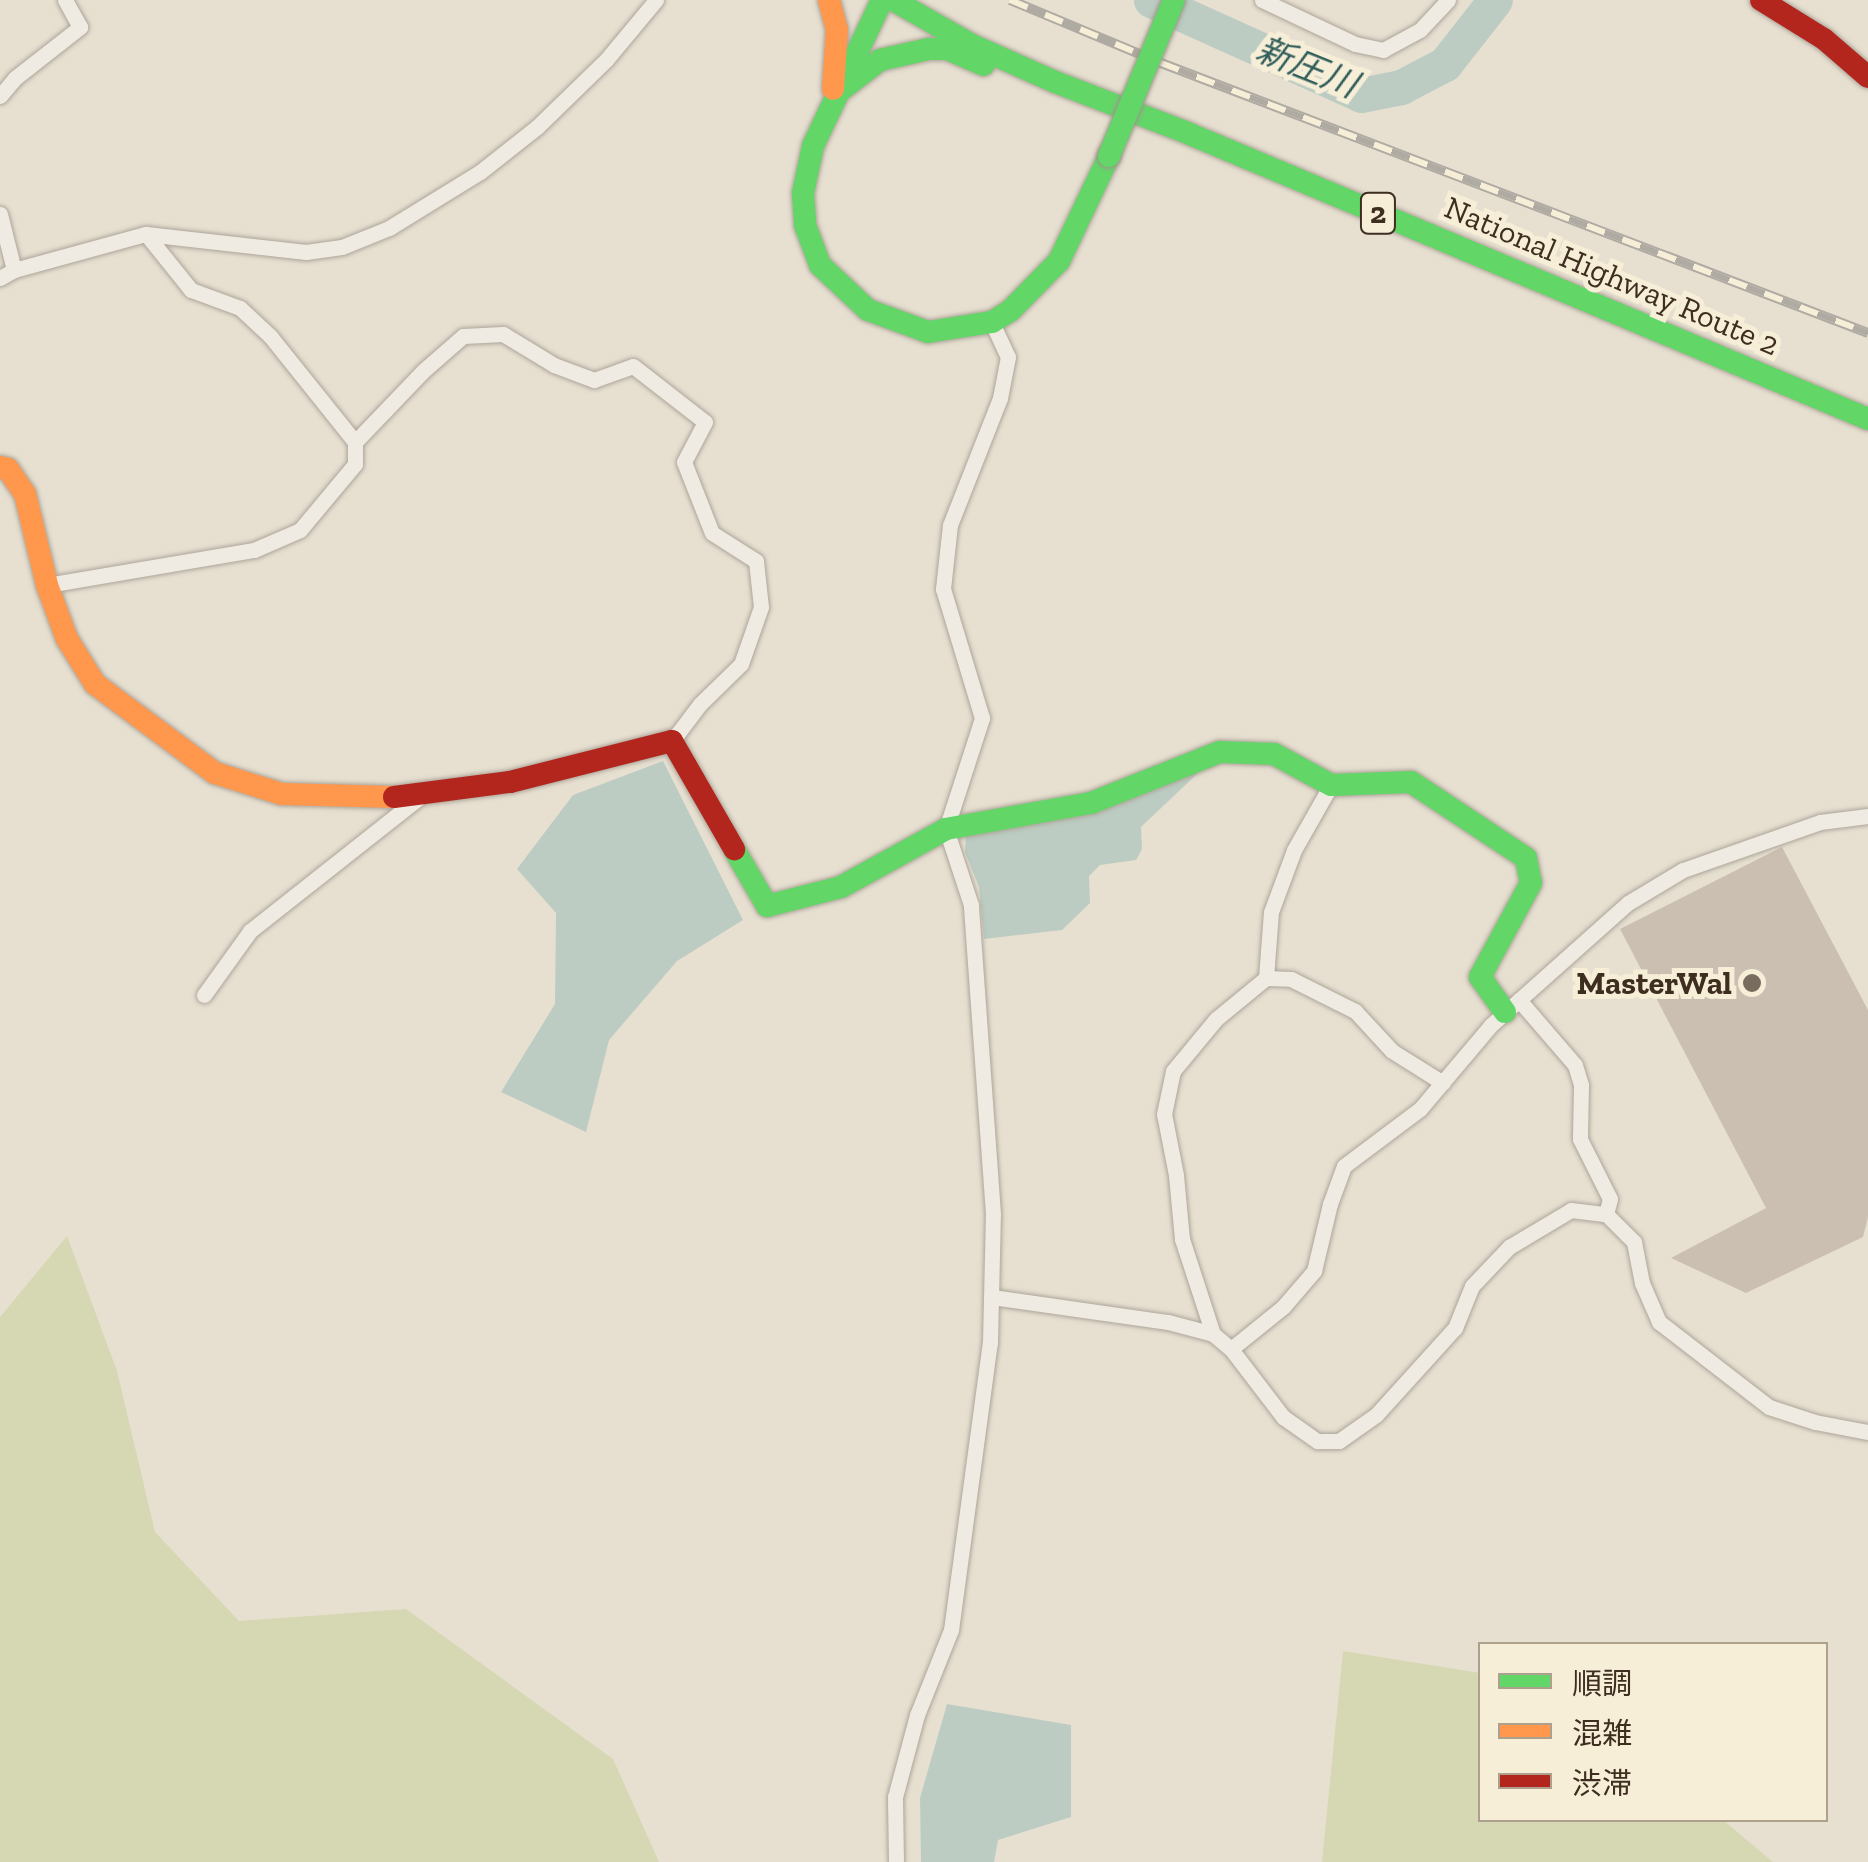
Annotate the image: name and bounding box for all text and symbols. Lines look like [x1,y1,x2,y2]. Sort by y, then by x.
water label: 新圧川 [1250,28,1364,106]
road number: 2 [1358,188,1398,238]
street label: National Highway Route 2 [1439,188,1785,364]
place label: MasterWal [1577,964,1732,1002]
marker: MasterWal [1741,972,1763,994]
legend [1478,1642,1828,1822]
text: 順調 [1572,1666,1632,1702]
text: 混雑 [1572,1716,1632,1752]
text: 渋滞 [1572,1766,1632,1802]

